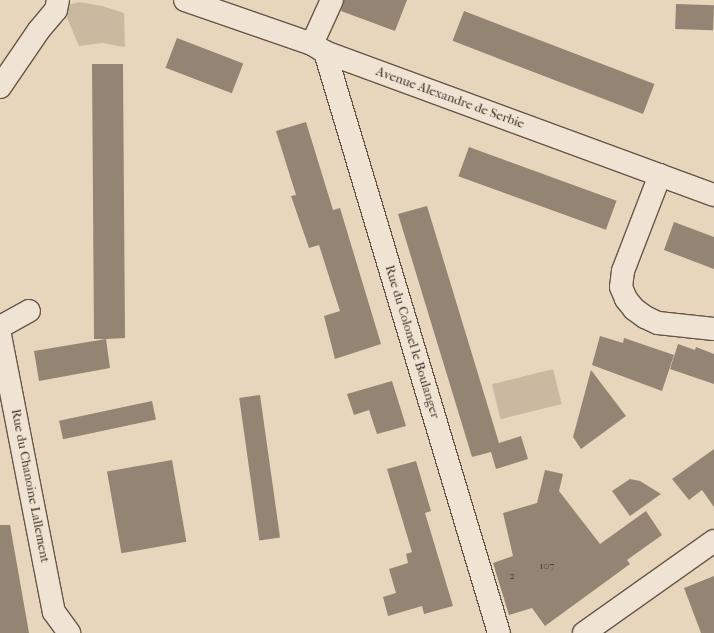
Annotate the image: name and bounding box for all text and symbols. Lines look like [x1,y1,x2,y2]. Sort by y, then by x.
street label: Avenue Alexandre de Serbie [374,64,526,132]
street label: Rue du Colonel le Boulanger [381,263,443,421]
street label: Rue du Chanoine Lallement [7,408,53,564]
house number: 107 [539,559,555,573]
house number: 2 [509,569,515,583]

